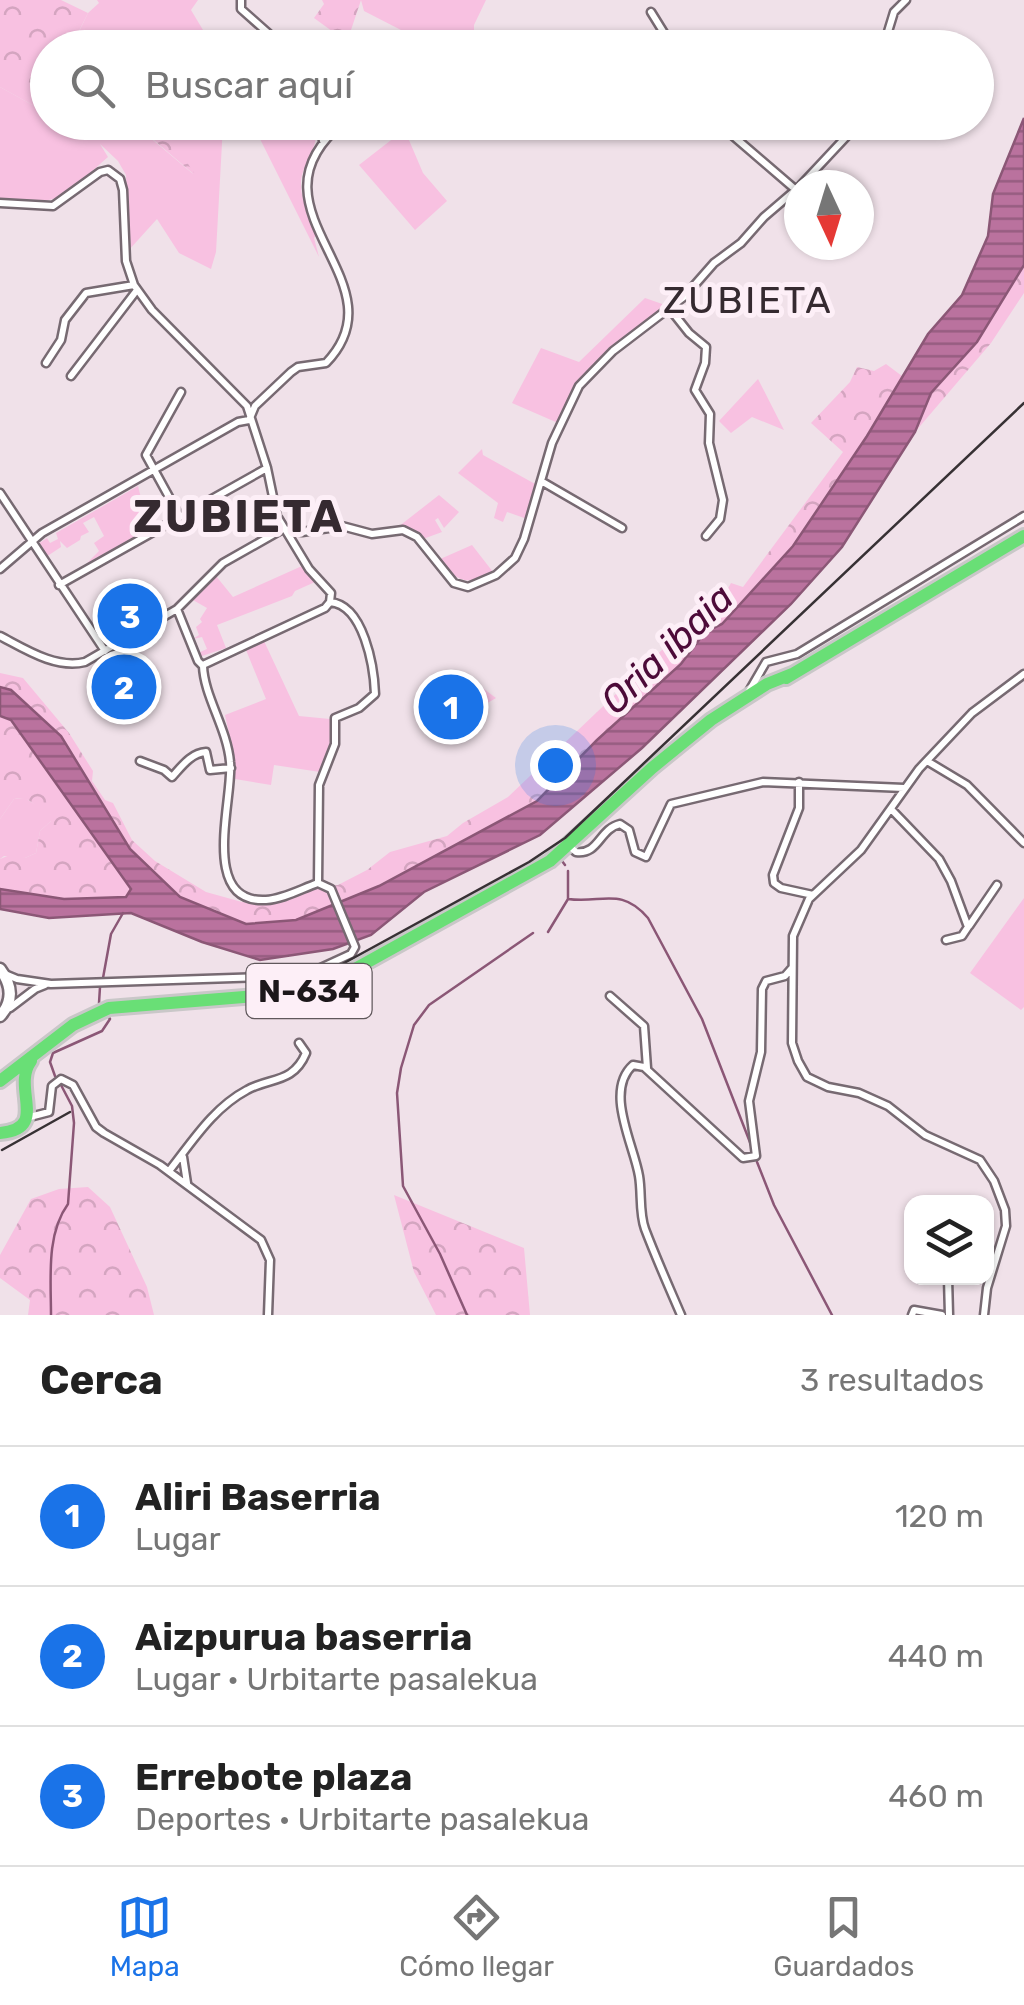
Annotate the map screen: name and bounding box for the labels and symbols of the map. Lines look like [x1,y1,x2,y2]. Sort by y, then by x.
north arrow [784,170,874,260]
district label: ZUBIETA [663,277,833,323]
district label: ZUBIETA [133,490,345,543]
water label: Oria ibaia [591,574,743,724]
pin: 3 [98,578,162,654]
pin: 2 [92,650,156,724]
pin: 1 [418,670,484,744]
your location [530,740,581,791]
road number: N-634 [246,964,372,1018]

